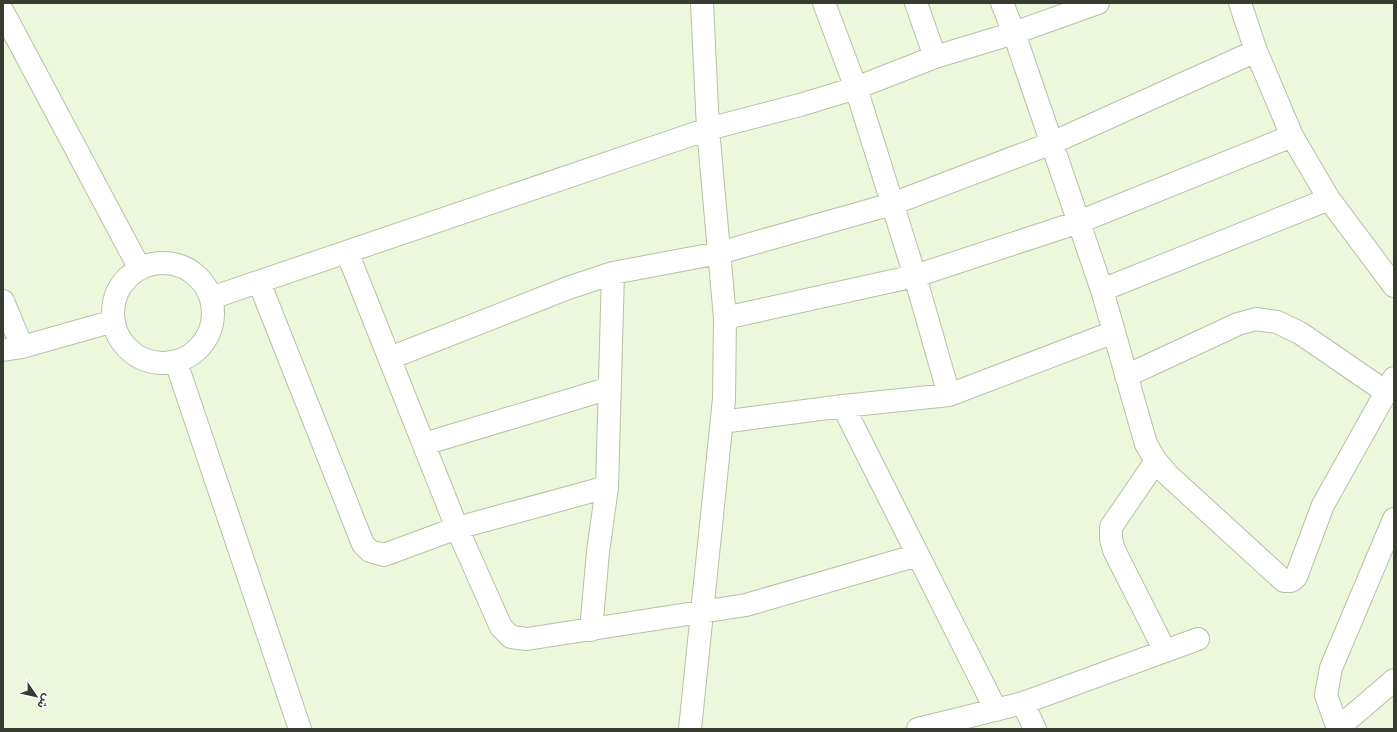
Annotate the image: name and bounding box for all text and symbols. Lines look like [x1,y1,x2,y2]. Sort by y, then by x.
north arrow [16,676,56,716]
text: ش [34,691,55,712]

